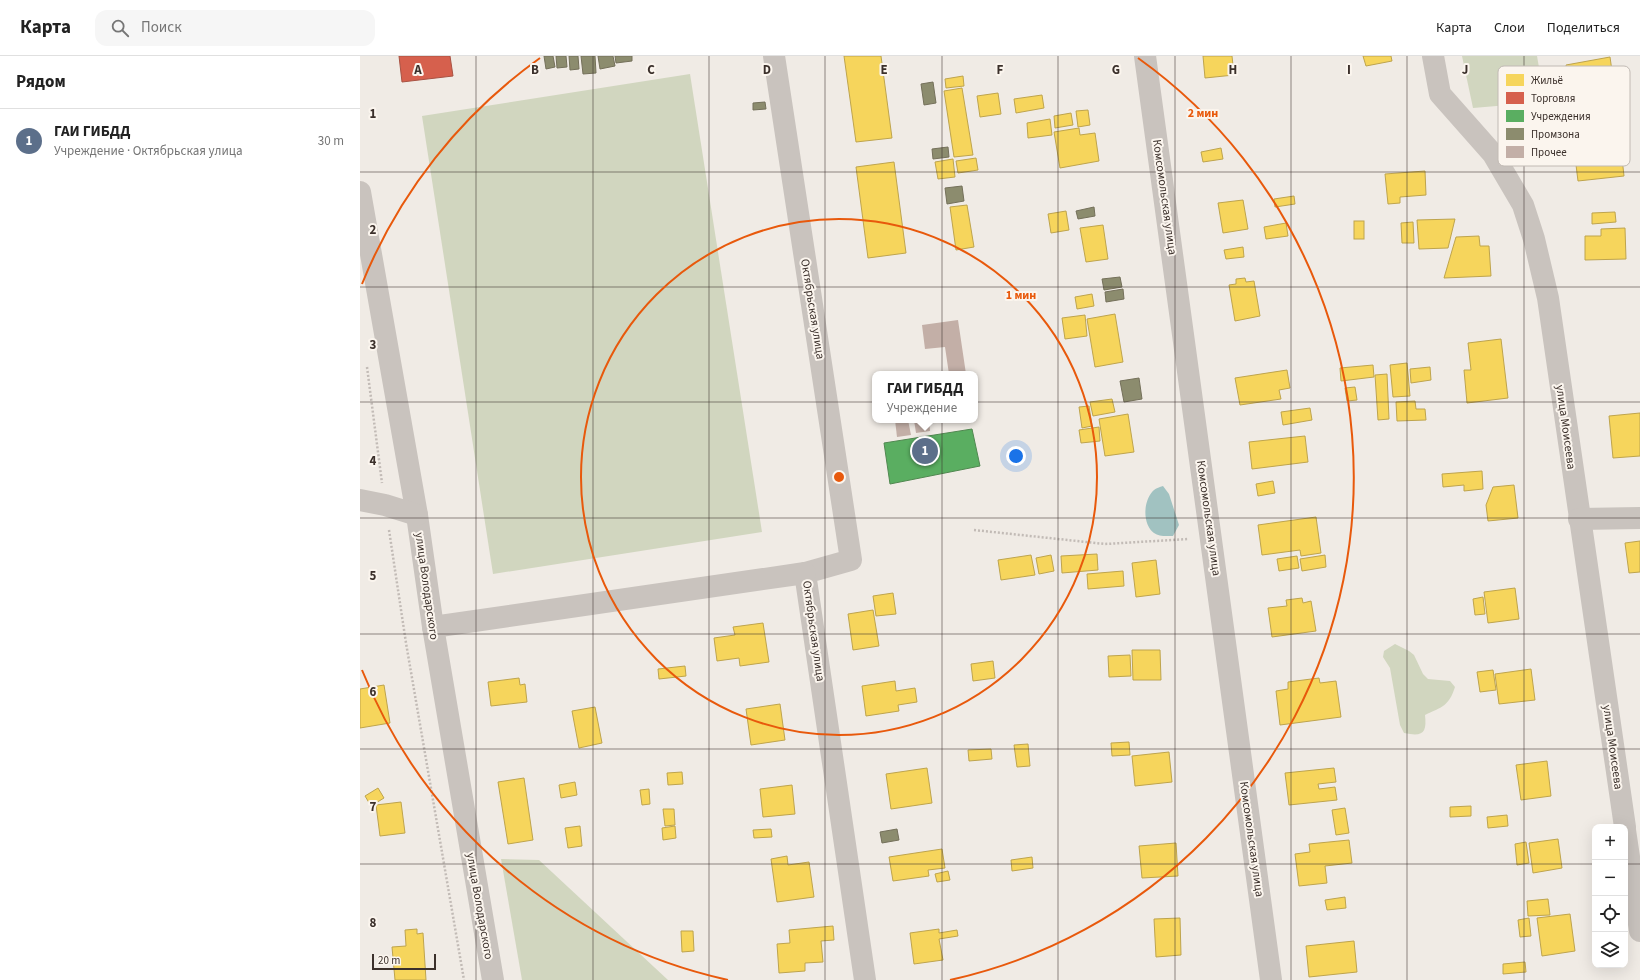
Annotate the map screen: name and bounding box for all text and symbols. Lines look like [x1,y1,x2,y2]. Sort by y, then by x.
search box [95,10,375,46]
text: Карта [20,14,71,41]
icon: search [109,17,131,39]
text: Поиск [141,17,182,38]
text: Карта [1436,18,1472,38]
text: Слои [1494,18,1525,38]
text: Поделиться [1547,18,1620,38]
text: A [413,61,422,79]
text: B [531,61,539,79]
text: C [647,61,655,79]
text: D [763,61,771,79]
text: E [880,61,888,79]
text: F [997,61,1004,79]
text: G [1112,61,1120,79]
text: H [1229,61,1237,79]
text: I [1347,61,1351,79]
text: J [1462,61,1468,79]
legend [1498,66,1630,166]
text: Рядом [16,70,66,94]
text: Жильё [1531,73,1564,88]
text: Торговля [1531,91,1575,106]
text: 1 [370,105,377,123]
text: 2 мин [1188,105,1218,122]
text: Учреждения [1531,109,1591,124]
text: ГАИ ГИБДД [54,121,130,142]
text: Промзона [1531,127,1580,142]
text: 1 [26,132,32,150]
text: 30 m [318,132,344,150]
street label: Комсомольская улица [1148,138,1181,256]
text: Учреждение · Октябрьская улица [54,142,243,160]
text: Прочее [1531,145,1567,160]
text: 2 [370,221,377,239]
street label: Октябрьская улица [796,258,829,360]
text: 1 мин [1006,287,1036,304]
text: 3 [370,336,377,354]
popup [872,371,978,423]
text: ГАИ ГИБДД [887,378,963,399]
street label: улица Моисеева [1551,384,1580,470]
text: Учреждение [887,399,957,417]
pin: 1 [912,436,938,466]
your location [1006,446,1026,466]
text: 4 [370,452,377,470]
street label: Комсомольская улица [1192,459,1225,577]
centre of rings [832,470,846,484]
street label: улица Володарского [411,531,442,641]
text: 5 [370,567,377,585]
street label: Октябрьская улица [798,580,829,682]
text: 6 [370,683,377,701]
street label: улица Моисеева [1598,704,1627,790]
street label: Комсомольская улица [1235,780,1268,898]
text: 7 [370,798,377,816]
map controls [1592,824,1628,968]
button: + [1592,824,1628,860]
street label: улица Володарского [462,851,497,961]
button: − [1592,860,1628,896]
button: locate [1592,896,1628,932]
text: 8 [370,914,377,932]
button: layers [1592,932,1628,968]
scale bar [372,952,436,971]
text: 20 m [378,953,400,968]

